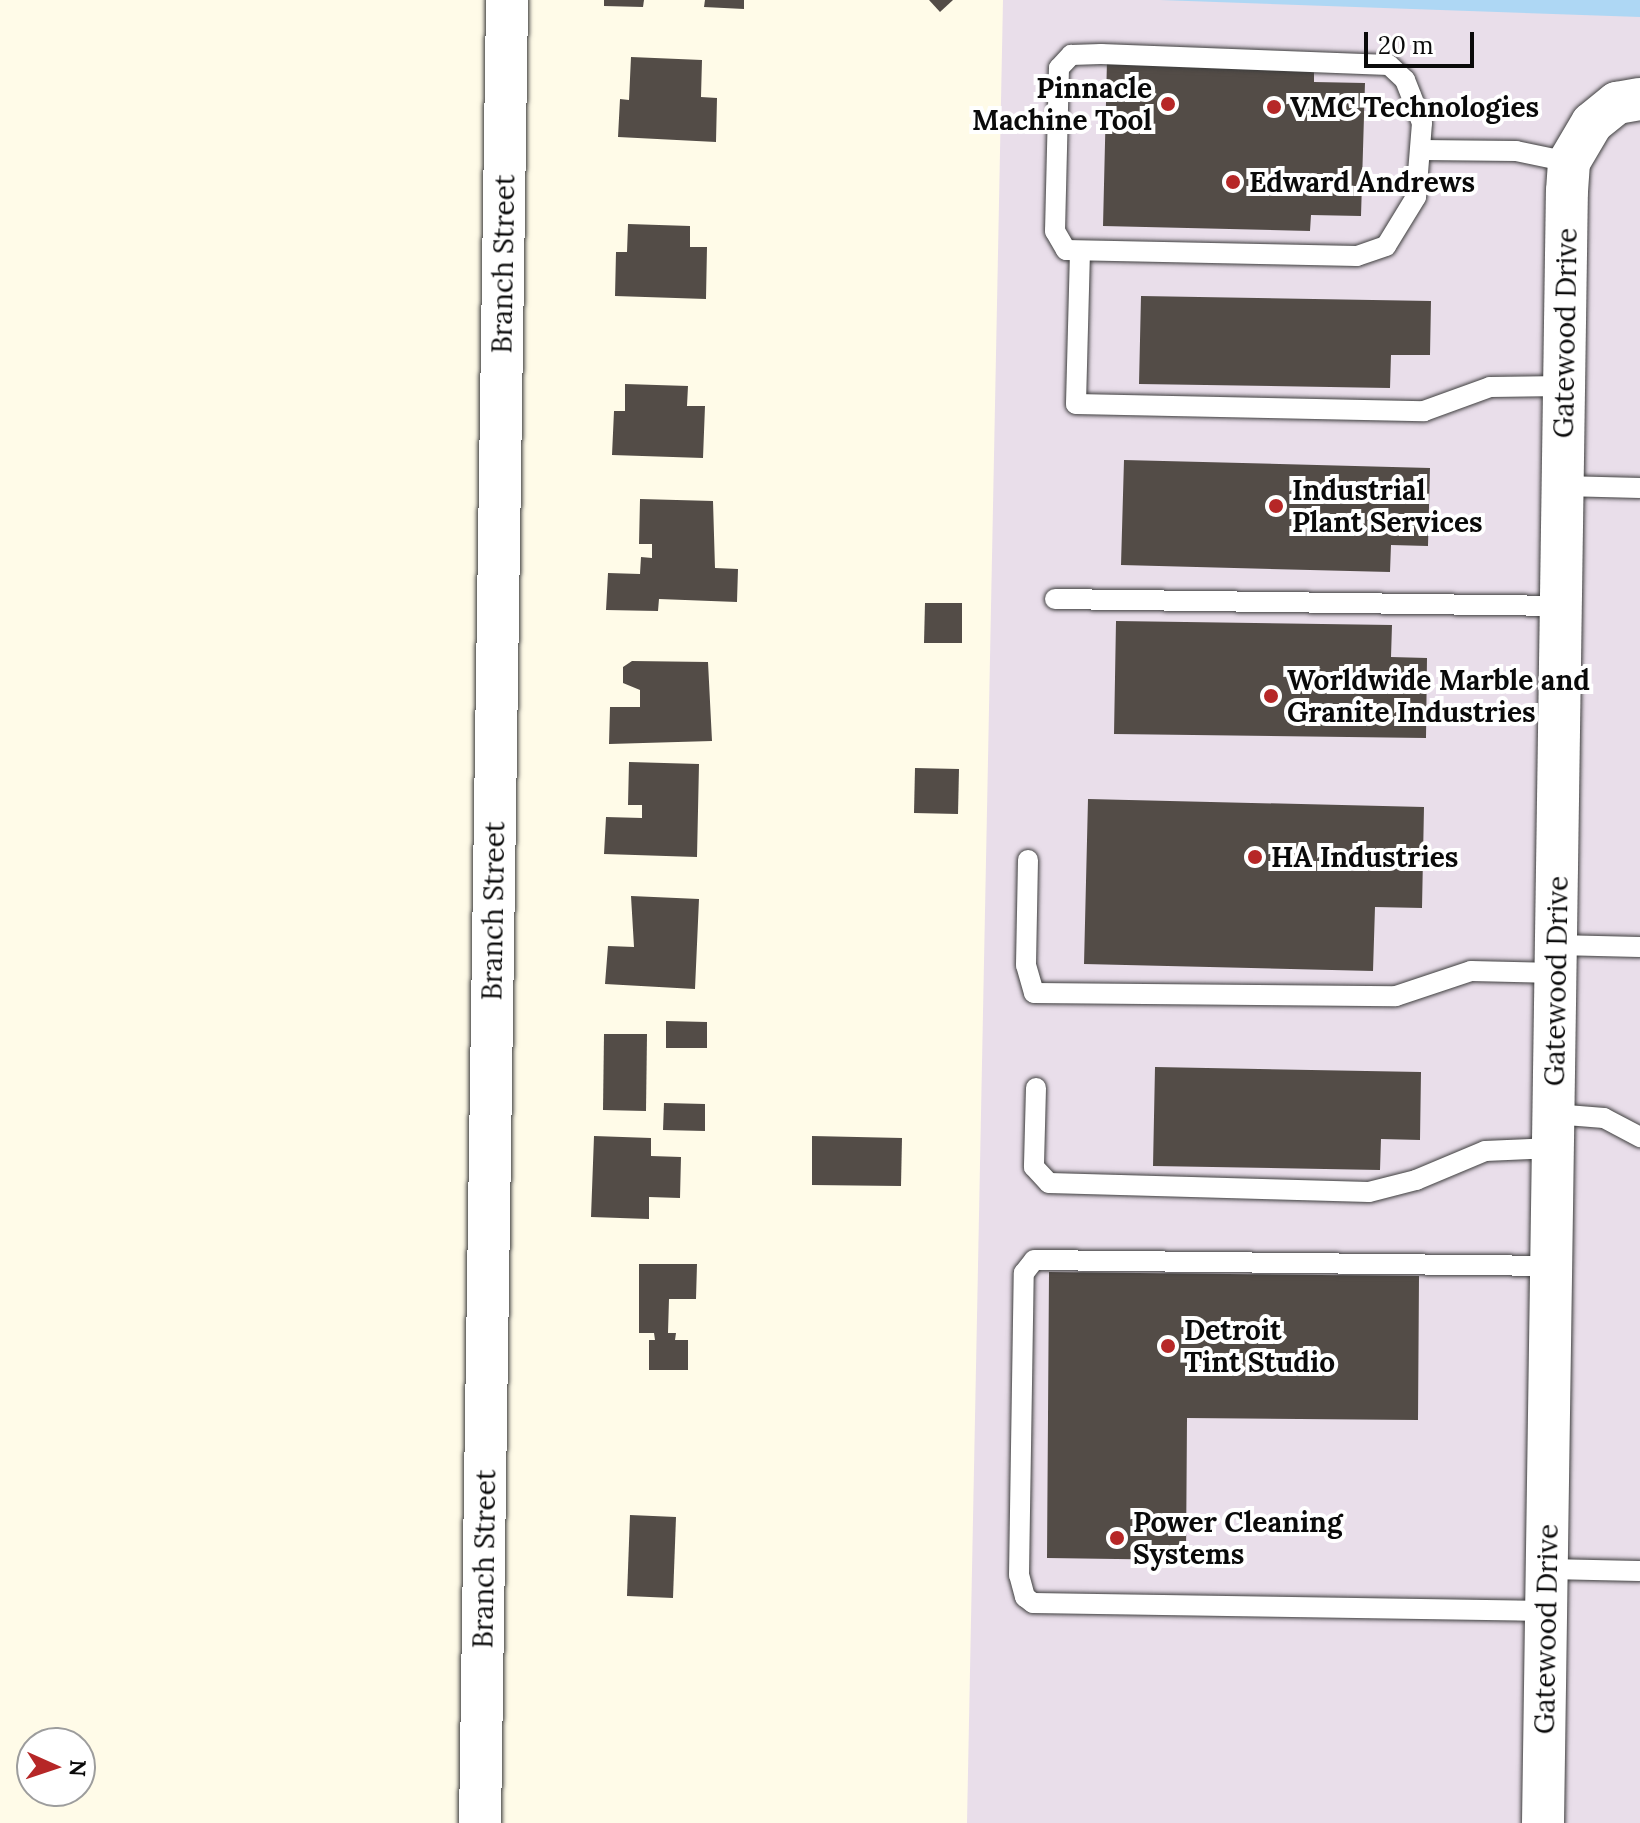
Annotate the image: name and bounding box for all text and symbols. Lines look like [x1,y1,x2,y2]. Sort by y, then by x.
scale bar [1368,16,1478,66]
text: 20 m [1378,30,1434,61]
place label: Pinnacle Machine Tool [972,71,1152,137]
place label: VMC Technologies [1290,90,1539,124]
marker: Pinnacle Machine Tool [1159,95,1177,113]
marker: VMC Technologies [1265,98,1283,116]
place label: Edward Andrews [1249,165,1475,199]
marker: Edward Andrews [1224,173,1242,191]
street label: Branch Street [485,174,521,354]
street label: Gatewood Drive [1546,227,1584,439]
place label: Industrial Plant Services [1292,473,1483,539]
marker: Industrial Plant Services [1267,497,1285,515]
place label: Worldwide Marble and Granite Industries [1287,663,1590,729]
marker: Worldwide Marble and Granite Industries [1262,687,1280,705]
street label: Branch Street [475,821,511,1001]
place label: HA Industries [1271,840,1458,874]
marker: HA Industries [1246,848,1264,866]
street label: Gatewood Drive [1537,875,1575,1087]
place label: Detroit Tint Studio [1184,1313,1335,1379]
marker: Detroit Tint Studio [1159,1337,1177,1355]
street label: Branch Street [466,1469,502,1649]
place label: Power Cleaning Systems [1133,1505,1343,1571]
street label: Gatewood Drive [1527,1523,1565,1735]
marker: Power Cleaning Systems [1108,1529,1126,1547]
north arrow [16,1727,96,1807]
text: N [64,1759,92,1777]

